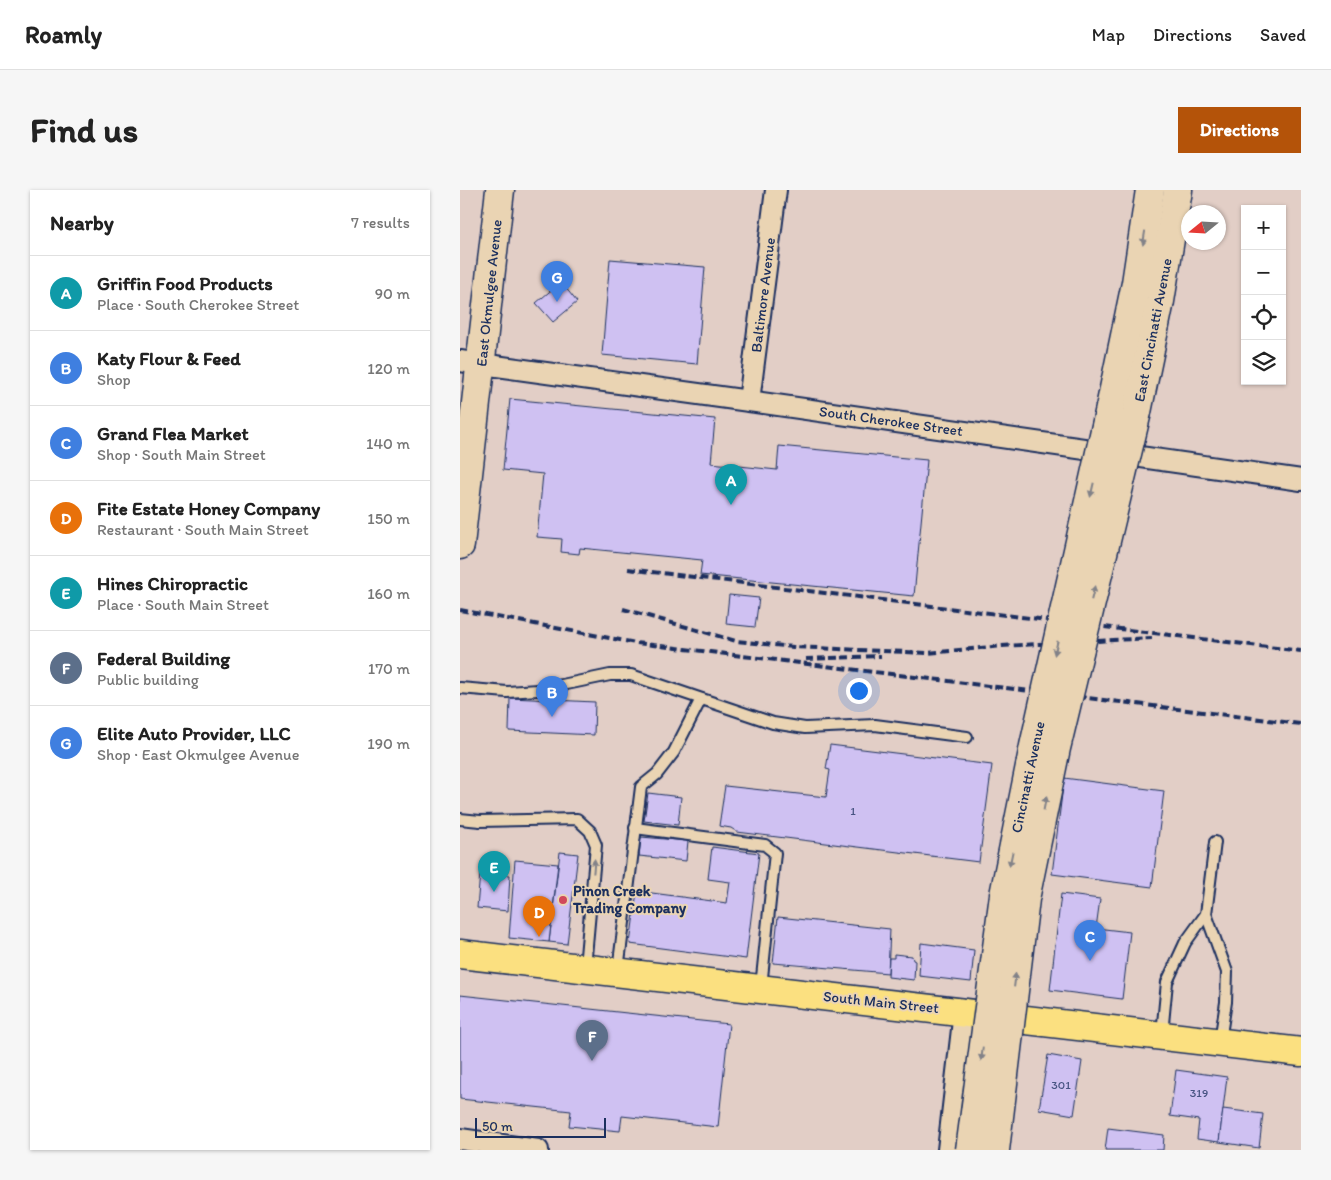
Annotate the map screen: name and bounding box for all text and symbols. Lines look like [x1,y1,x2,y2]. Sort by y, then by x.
text: Roamly [25,20,102,49]
text: Map [1092,24,1125,46]
text: Directions [1153,24,1232,46]
text: Saved [1260,24,1306,46]
button: Directions [1178,107,1301,153]
text: Find us [30,109,138,151]
north arrow [1181,205,1226,250]
map controls [1241,205,1286,385]
button: + [1241,205,1286,250]
text: Nearby [50,210,114,235]
text: 7 results [351,213,410,232]
street label: East Okmulgee Avenue [472,219,506,367]
one-way arrow [1139,231,1147,247]
street label: Baltimore Avenue [747,237,779,353]
button: − [1241,250,1286,295]
street label: East Cincinatti Avenue [1130,257,1176,403]
pin: G [541,261,573,302]
text: Griffin Food Products [97,272,273,295]
text: A [61,284,71,303]
text: 90 m [375,284,410,303]
text: Place · South Cherokee Street [97,295,299,314]
button: locate [1241,295,1286,340]
button: layers [1241,340,1286,385]
text: Katy Flour & Feed [97,347,241,370]
text: B [61,359,71,378]
text: 120 m [367,359,410,378]
text: Shop [97,370,131,389]
street label: South Cherokee Street [818,402,964,440]
text: Grand Flea Market [97,422,249,445]
text: C [61,434,71,453]
text: 140 m [366,434,410,453]
text: Shop · South Main Street [97,445,266,464]
pin: A [715,464,747,505]
one-way arrow [1088,482,1096,497]
text: Fite Estate Honey Company [97,497,320,520]
text: D [61,509,71,528]
text: 150 m [367,509,410,528]
text: Restaurant · South Main Street [97,520,309,539]
text: Hines Chiropractic [97,572,248,595]
text: E [62,584,70,603]
text: 160 m [367,584,410,603]
one-way arrow [1089,585,1097,600]
text: Place · South Main Street [97,595,269,614]
one-way arrow [1052,641,1060,656]
text: Federal Building [97,647,230,670]
text: F [62,659,70,678]
text: 170 m [368,659,410,678]
text: Public building [97,670,199,689]
pin: B [536,676,568,717]
your location [846,678,872,704]
street label: Cincinatti Avenue [1007,719,1049,835]
text: Elite Auto Provider, LLC [97,722,291,745]
text: G [60,734,72,753]
text: 190 m [367,734,410,753]
text: Shop · East Okmulgee Avenue [97,745,299,764]
one-way arrow [1041,794,1049,810]
house number: 1 [850,804,856,818]
pin: E [478,851,510,892]
one-way arrow [1007,851,1015,866]
one-way arrow [591,858,599,874]
place label: Pinon Creek Trading Company [572,882,687,918]
marker: Pinon Creek Trading Company [557,894,569,906]
pin: D [523,896,555,937]
pin: C [1074,920,1106,961]
one-way arrow [1011,972,1019,988]
street label: South Main Street [822,987,940,1017]
pin: F [576,1020,608,1061]
one-way arrow [978,1046,986,1062]
house number: 301 [1051,1078,1071,1092]
house number: 319 [1190,1086,1208,1100]
scale bar [475,1115,606,1138]
text: 50 m [482,1118,513,1135]

